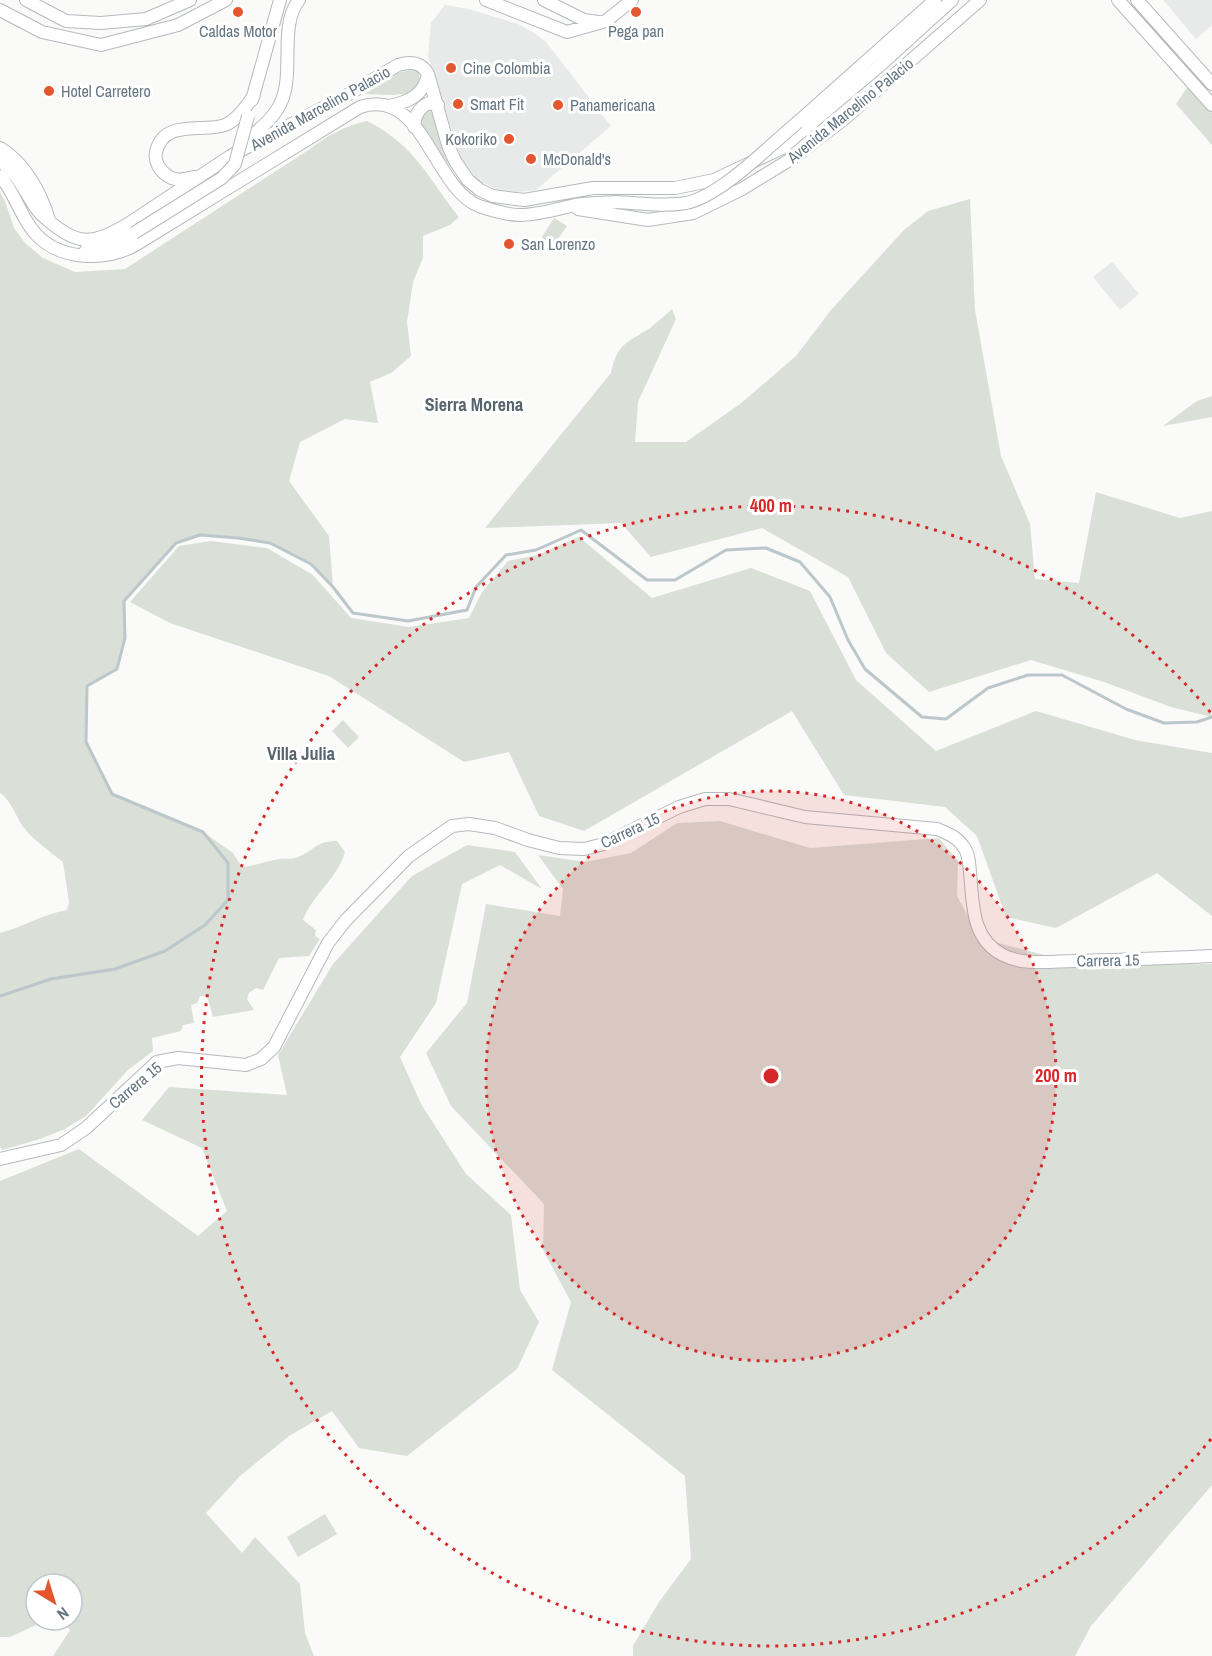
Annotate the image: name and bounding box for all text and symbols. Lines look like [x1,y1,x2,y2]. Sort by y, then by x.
marker: Caldas Motor [231,5,245,19]
marker: Pega pan [629,5,643,19]
place label: Caldas Motor [199,20,278,42]
place label: Pega pan [608,20,664,42]
street label: Avenida Marcelino Palacio [781,52,918,168]
place label: Cine Colombia [463,57,551,79]
street label: Avenida Marcelino Palacio [245,60,394,156]
marker: Cine Colombia [444,61,458,75]
place label: Hotel Carretero [61,80,151,102]
marker: Hotel Carretero [42,84,56,98]
place label: Smart Fit [470,93,524,115]
place label: Panamericana [570,94,656,116]
marker: Smart Fit [451,97,465,111]
marker: Panamericana [551,98,565,112]
place label: Kokoriko [445,128,497,150]
marker: Kokoriko [502,132,516,146]
place label: McDonald's [543,148,611,170]
marker: McDonald's [524,152,538,166]
place label: San Lorenzo [521,233,595,255]
marker: San Lorenzo [502,237,516,251]
district label: Sierra Morena [425,392,524,417]
text: 400 m [750,493,792,518]
district label: Villa Julia [267,741,336,766]
street label: Carrera 15 [597,807,663,853]
street label: Carrera 15 [1076,948,1140,972]
street label: Carrera 15 [104,1056,166,1114]
text: 200 m [1035,1063,1077,1088]
centre of rings [761,1066,781,1086]
north arrow [24,1572,84,1632]
text: N [53,1602,74,1625]

